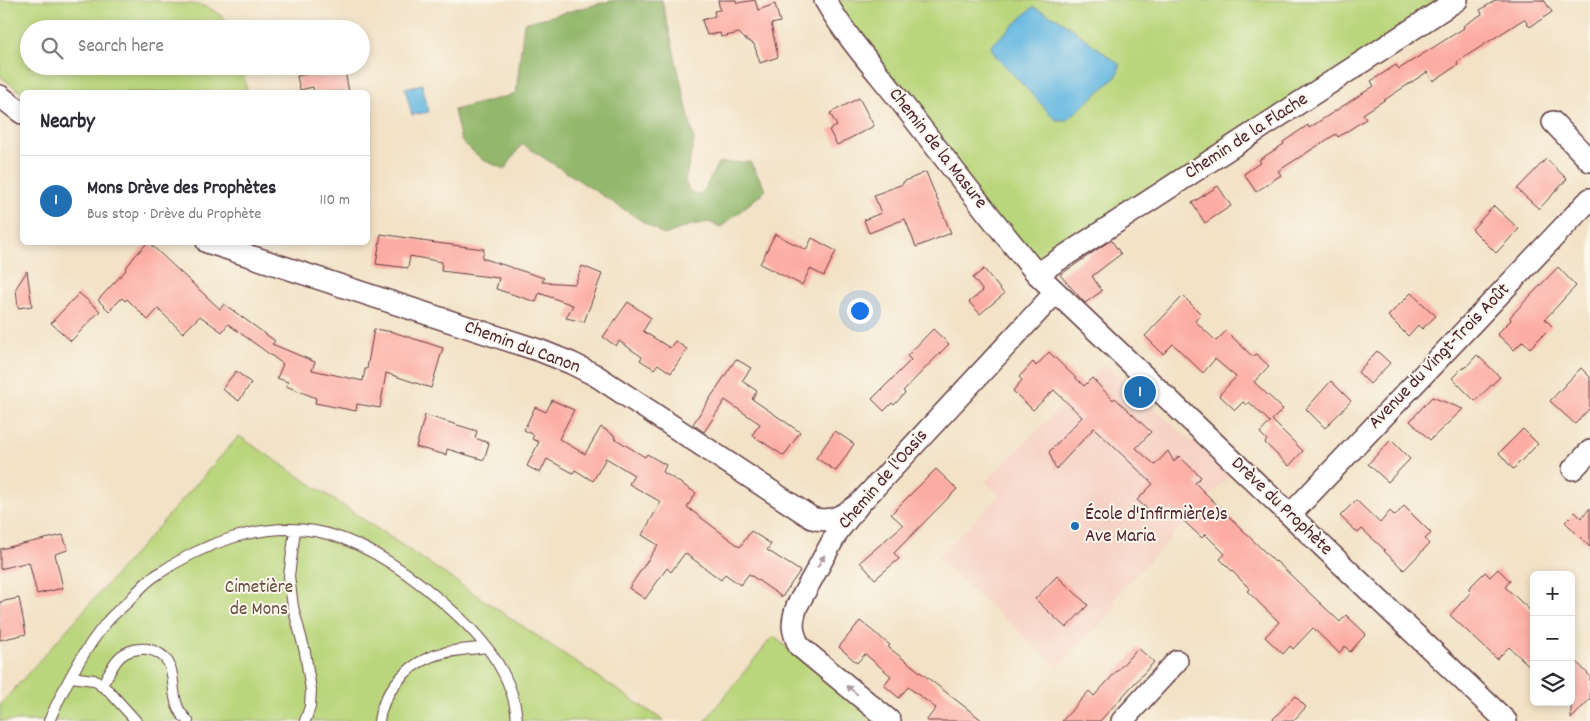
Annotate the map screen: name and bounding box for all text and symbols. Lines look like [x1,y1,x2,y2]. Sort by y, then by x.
search box [20,20,370,75]
icon: search [38,34,66,62]
text: Search here [78,34,164,61]
street label: Chemin de la Masure [881,83,993,215]
street label: Chemin de la Flache [1180,87,1314,187]
text: Nearby [40,108,95,138]
text: Mons Drève des Prophètes [87,176,276,203]
text: 1 [54,189,58,212]
text: 110 m [320,189,350,212]
text: Bus stop · Drève du Prophète [87,203,261,226]
street label: Avenue du Vingt-Trois Août [1363,278,1517,436]
your location [847,298,873,324]
street label: Chemin du Canon [460,314,584,382]
pin: 1 [1124,373,1156,411]
street label: Chemin de l'Oasis [833,424,935,536]
street label: Drève du Prophète [1224,451,1338,563]
place label: École d'Infirmièr(e)s Ave Maria [1085,502,1228,551]
marker: École d'Infirmièr(e)s Ave Maria [1069,520,1081,532]
one-way arrow [817,554,825,568]
map controls [1530,571,1575,706]
button: + [1530,571,1575,616]
park label: Cimetière de Mons [225,575,293,624]
button: − [1530,616,1575,661]
button: layers [1530,661,1575,706]
one-way arrow [846,685,859,696]

